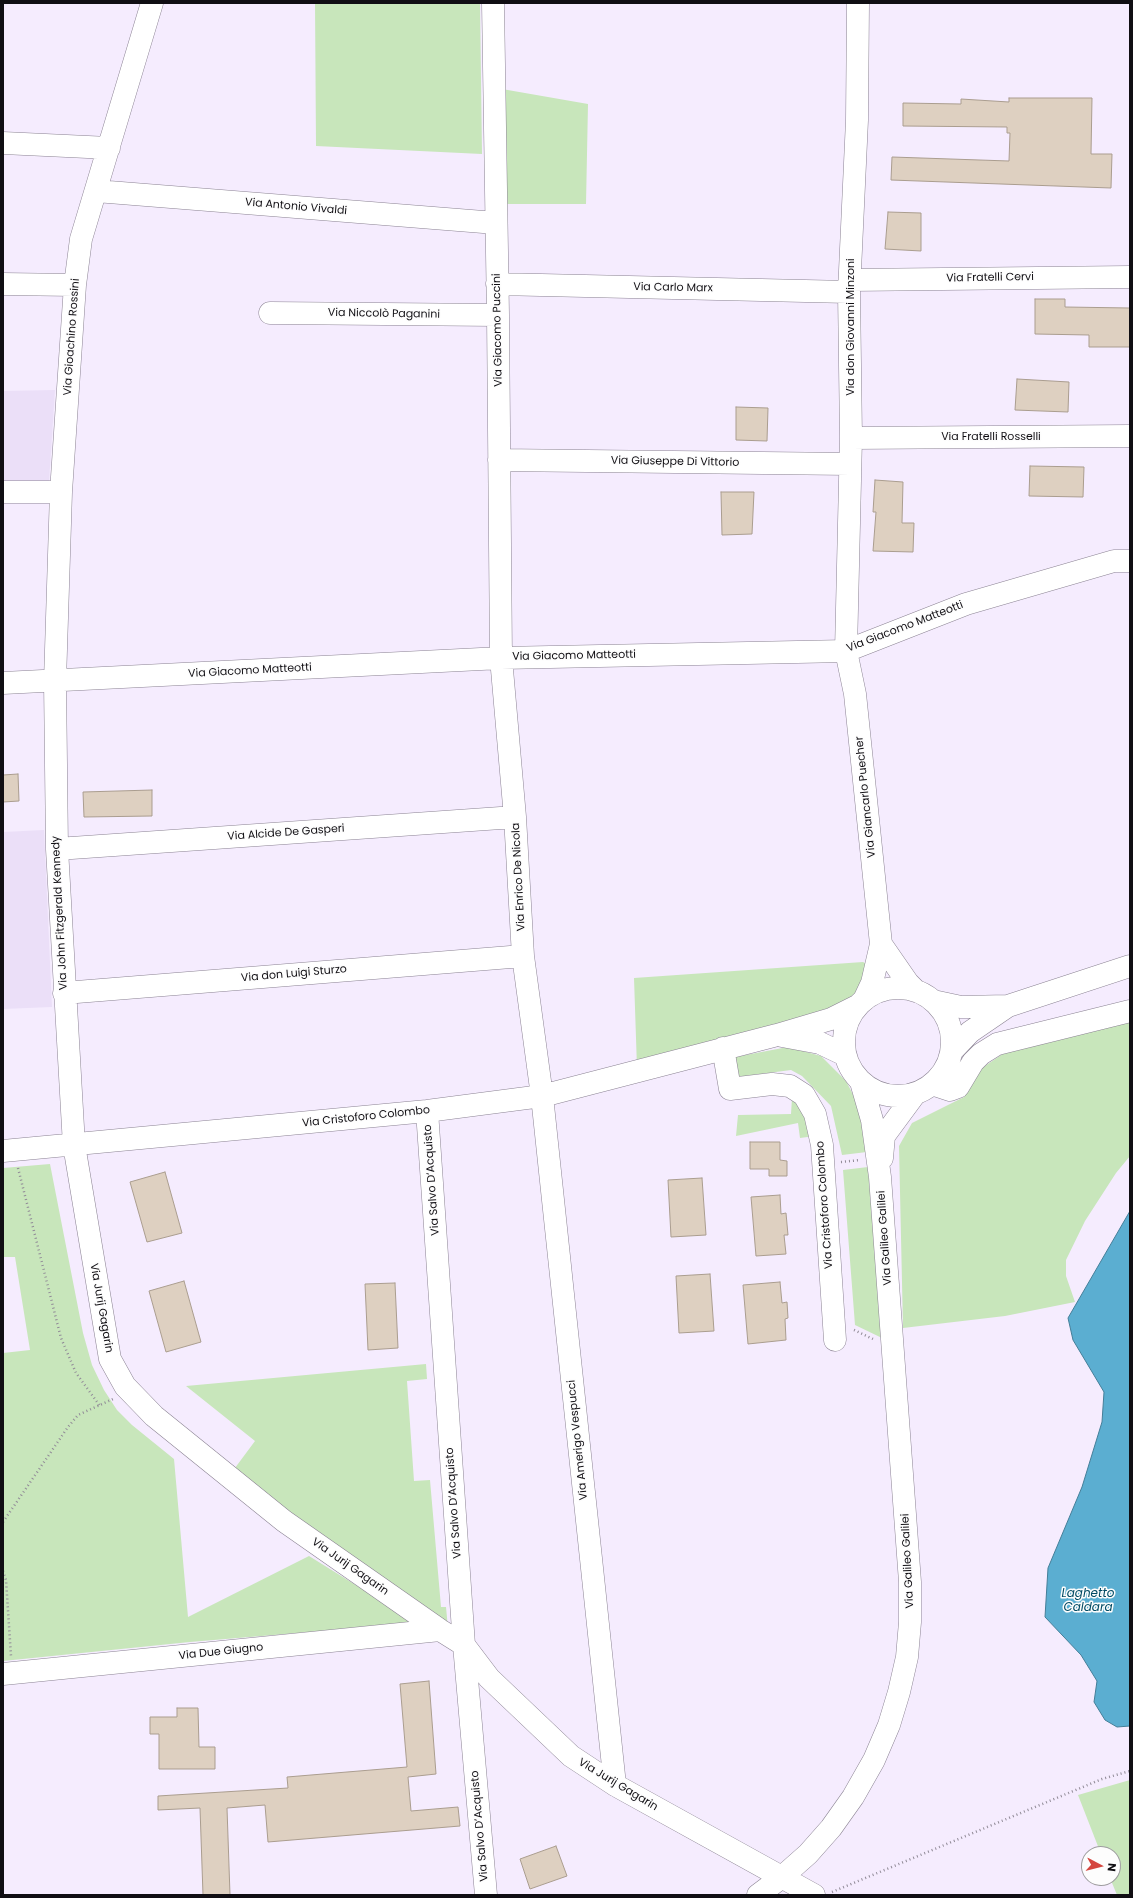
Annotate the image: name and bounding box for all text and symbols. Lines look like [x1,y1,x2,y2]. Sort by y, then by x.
street label: Via Antonio Vivaldi [244,196,348,218]
street label: Via don Giovanni Minzoni [844,258,858,396]
street label: Via Fratelli Cervi [946,271,1034,285]
street label: Via Giacomo Puccini [490,273,506,387]
street label: Via Gioachino Rossini [61,278,83,396]
street label: Via Carlo Marx [633,281,713,295]
street label: Via Niccolò Paganini [328,306,440,322]
street label: Via Fratelli Rosselli [941,430,1041,444]
street label: Via Giuseppe Di Vittorio [611,454,739,470]
street label: Via Giacomo Matteotti [845,599,965,655]
street label: Via Giacomo Matteotti [512,648,636,664]
street label: Via Giacomo Matteotti [188,661,312,681]
street label: Via Giancarlo Puecher [853,736,879,858]
street label: Via Alcide De Gasperi [227,822,345,844]
street label: Via Enrico De Nicola [510,822,528,932]
street label: Via John Fitzgerald Kennedy [49,836,71,990]
street label: Via don Luigi Sturzo [241,963,347,985]
street label: Via Cristoforo Colombo [301,1104,431,1130]
street label: Via Salvo D’Acquisto [422,1124,442,1236]
street label: Via Cristoforo Colombo [814,1140,836,1270]
street label: Via Galileo Galilei [875,1190,895,1286]
street label: Via Jurij Gagarin [87,1262,115,1354]
street label: Via Amerigo Vespucci [565,1379,591,1501]
street label: Via Salvo D’Acquisto [444,1447,464,1559]
street label: Via Galileo Galilei [899,1513,917,1609]
street label: Via Jurij Gagarin [309,1536,391,1598]
water label: Laghetto Caldara [1062,1587,1114,1615]
street label: Via Due Giugno [178,1641,264,1663]
street label: Via Jurij Gagarin [576,1756,660,1814]
street label: Via Salvo D’Acquisto [469,1770,491,1882]
north arrow [1081,1846,1121,1886]
text: N [1103,1862,1120,1872]

